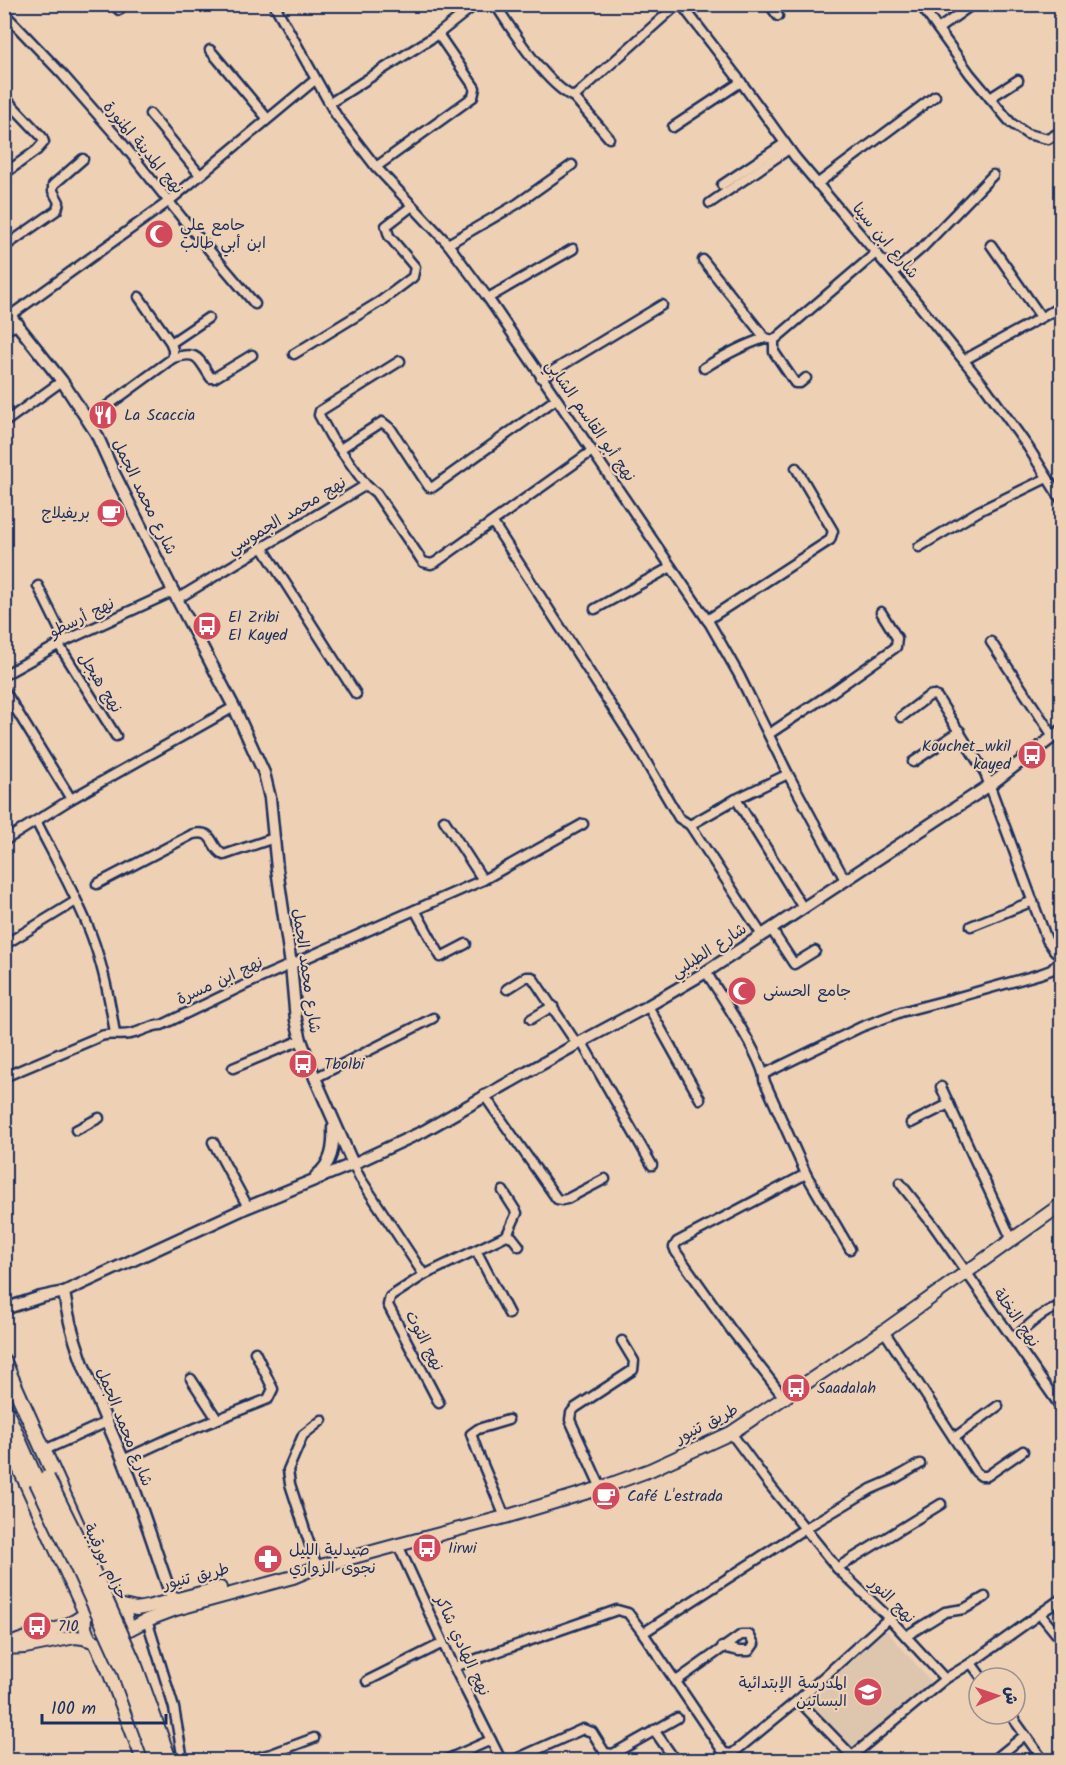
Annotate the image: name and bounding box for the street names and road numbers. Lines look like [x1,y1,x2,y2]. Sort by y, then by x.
street label: نهج المدينة المنورة [96,96,190,200]
street label: شارع ابن سينا [846,197,924,285]
street label: نهج أبو القاسم الشابي [538,355,642,488]
street label: شارع محمد الجمل [105,435,183,559]
street label: نهج محمد الجموسي [223,471,352,562]
street label: نهج أرسطو [44,591,119,645]
street label: نهج هيجل [72,648,128,718]
street label: شارع محمد الجمل [285,907,327,1035]
street label: شارع الطبلبي [666,917,752,986]
street label: نهج ابن مسرة [173,950,267,1012]
street label: نهج النخلة [986,1283,1046,1353]
street label: نهج التوت [398,1306,450,1376]
street label: شارع محمد الجمل [89,1364,159,1490]
street label: طريق تنيور [669,1397,743,1451]
street label: حزام بورقيبة [76,1519,134,1605]
street label: طريق تنيور [158,1557,232,1598]
street label: نهج النور [862,1571,921,1630]
street label: نهج الهادي شاكر [427,1590,496,1700]

